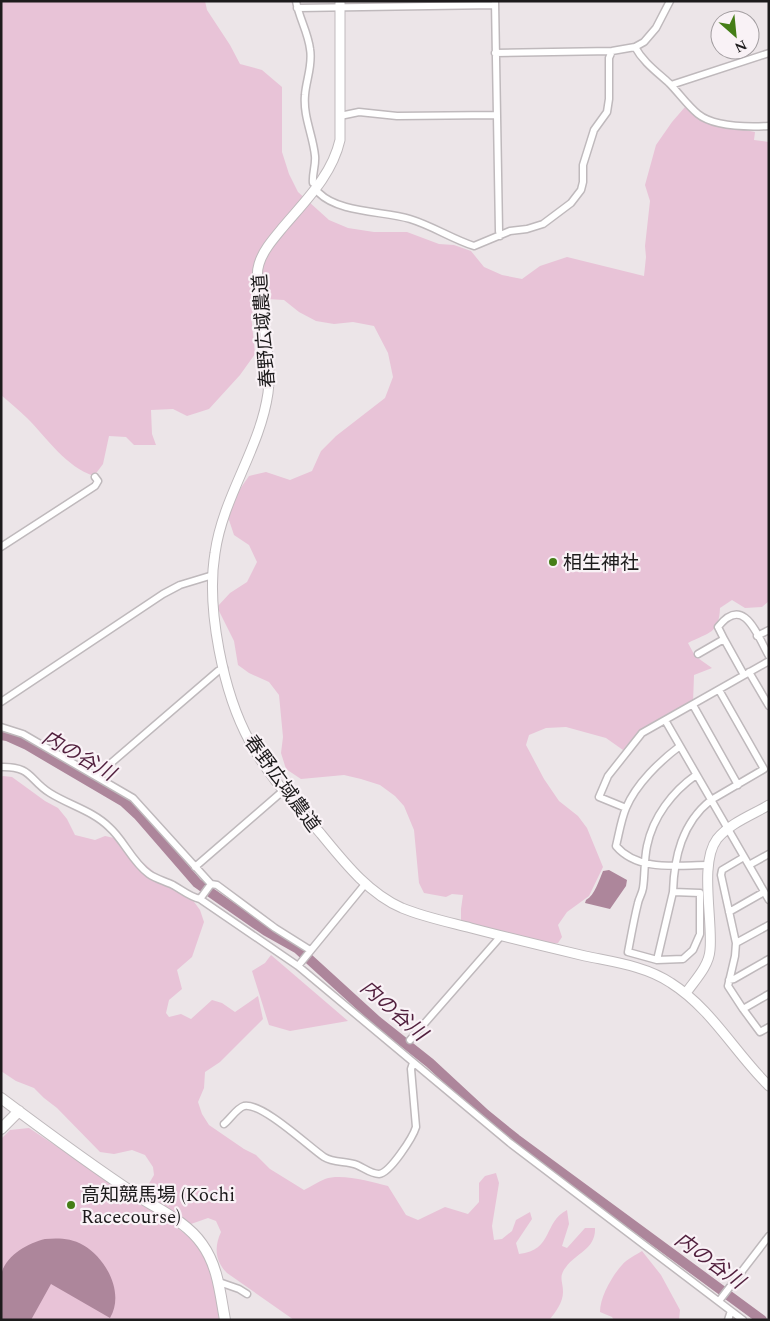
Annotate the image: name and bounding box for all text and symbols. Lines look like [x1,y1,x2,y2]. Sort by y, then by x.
north arrow [710,10,760,60]
text: N [731,34,751,58]
street label: 春野広域農道 [246,273,283,389]
place label: 相生神社 [563,549,639,578]
marker: 相生神社 [547,556,559,568]
water label: 内の谷川 [36,723,122,790]
street label: 春野広域農道 [237,729,327,839]
water label: 内の谷川 [353,973,435,1050]
place label: 高知競馬場 (Kōchi Racecourse) [81,1181,235,1232]
marker: 高知競馬場 (Kōchi Racecourse) [65,1199,77,1211]
water label: 内の谷川 [668,1225,752,1298]

